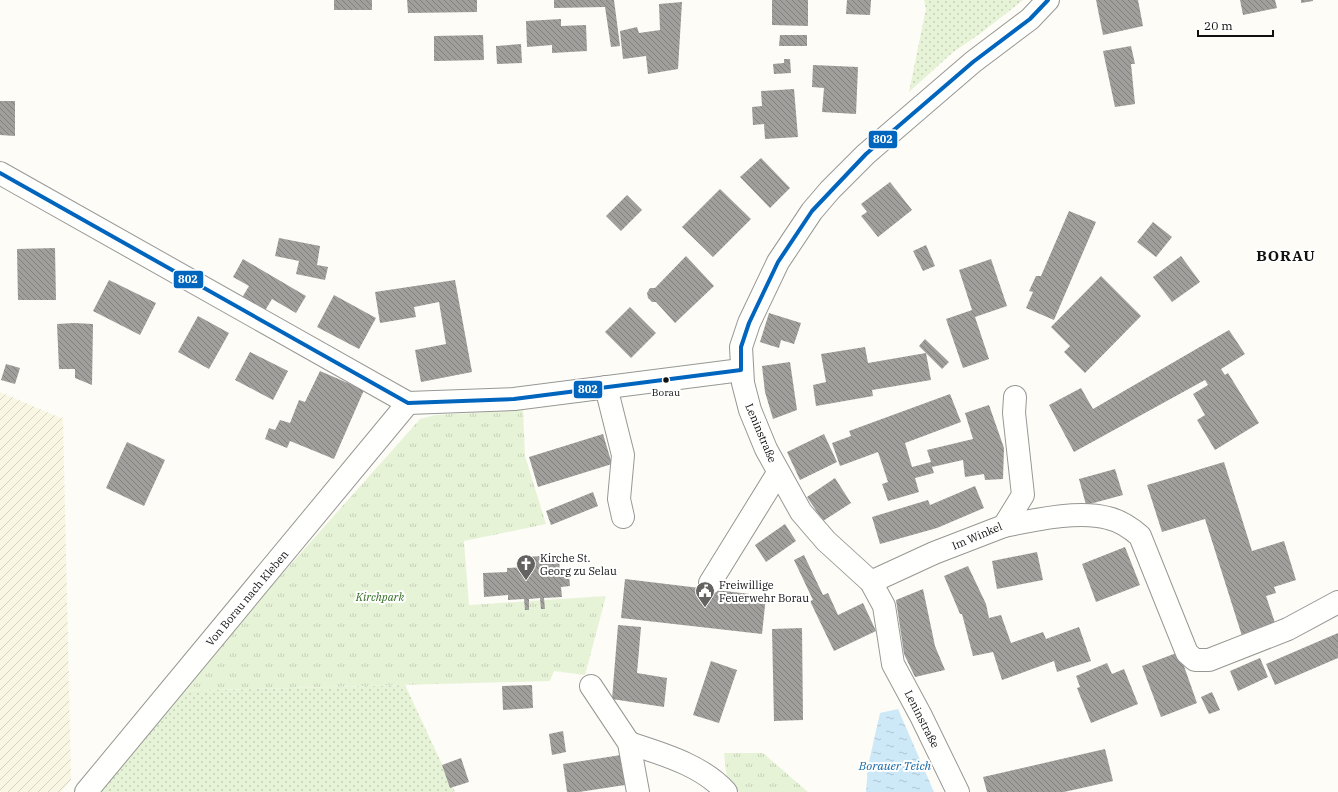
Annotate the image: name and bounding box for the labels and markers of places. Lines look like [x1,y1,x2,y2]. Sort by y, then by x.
marker: Borau [661,375,671,385]
place label: Borau [652,386,680,399]
place label: Kirche St. Georg zu Selau [540,551,617,578]
church icon: Kirche St. Georg zu Selau [515,553,537,581]
place label: Freiwillige Feuerwehr Borau [719,578,809,605]
public building icon: Freiwillige Feuerwehr Borau [694,580,716,608]

